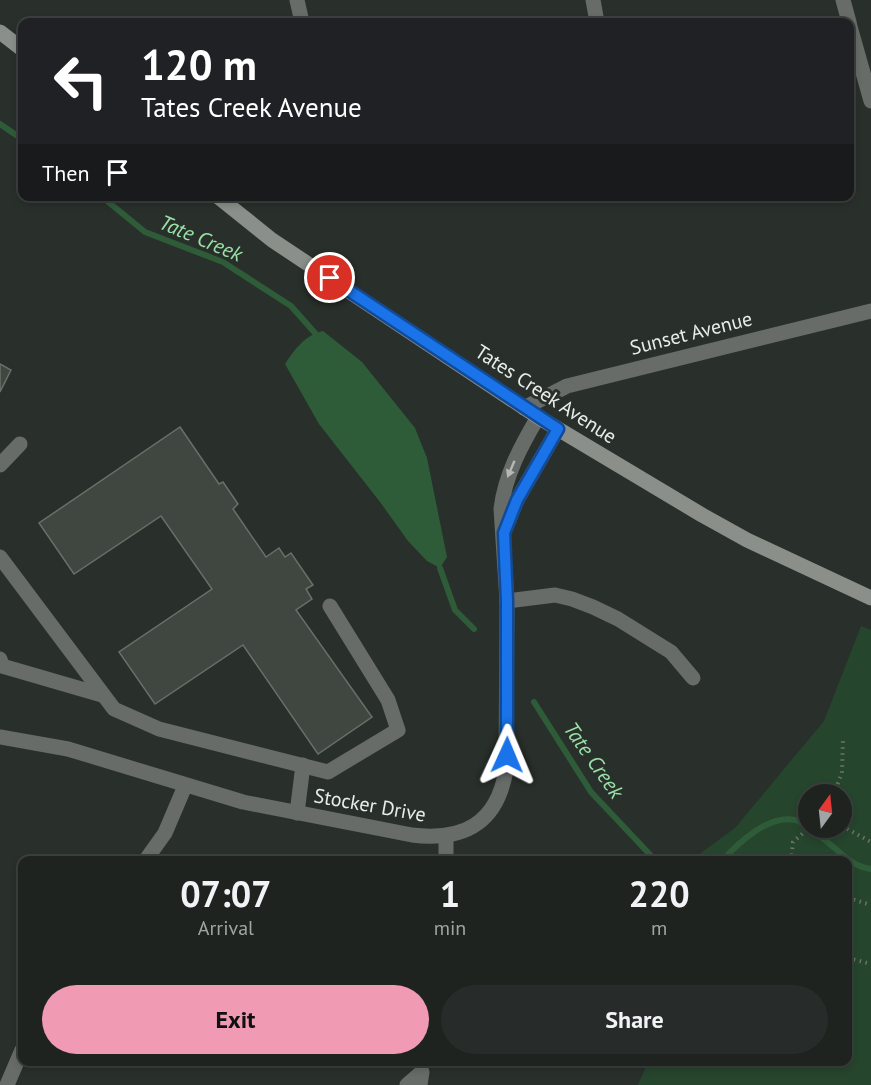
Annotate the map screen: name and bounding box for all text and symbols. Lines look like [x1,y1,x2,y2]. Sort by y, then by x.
text: 120 m [141,37,257,92]
icon: left [42,42,120,120]
text: Tates Creek Avenue [141,90,362,124]
icon: arrive [101,156,134,189]
text: Then [42,159,89,187]
water label: Tate Creek [155,208,248,268]
pin [304,252,355,303]
icon: arrive [313,261,346,294]
street label: Sunset Avenue [627,305,755,361]
street label: Tates Creek Avenue [470,339,622,449]
one-way arrow [506,460,516,478]
water label: Tate Creek [558,716,631,805]
position arrow [475,723,539,787]
street label: Stocker Drive [312,782,428,828]
north arrow [798,784,852,838]
map controls [798,784,852,838]
text: 07:07 [180,870,272,917]
text: 1 [440,870,460,917]
text: 220 [629,870,690,917]
text: Arrival [198,915,254,941]
text: min [434,915,466,941]
text: m [651,915,667,941]
button: Exit [42,985,429,1054]
button: Share [441,985,828,1054]

